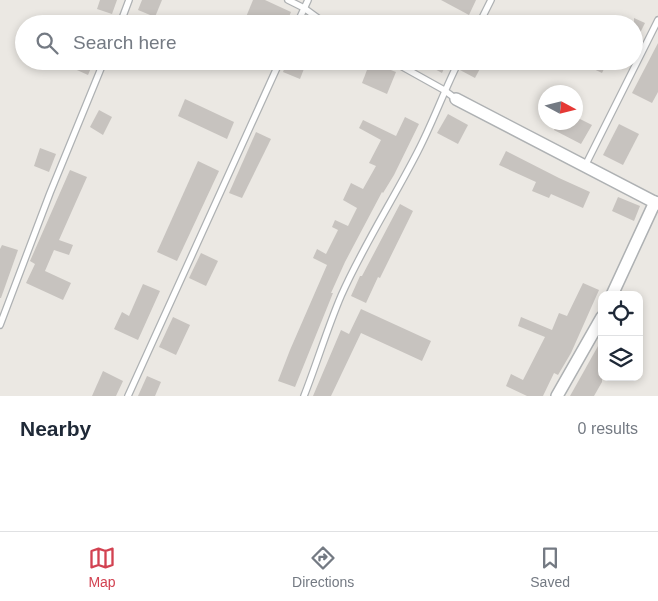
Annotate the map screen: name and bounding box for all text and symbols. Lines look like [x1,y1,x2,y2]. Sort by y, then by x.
search box [15,15,643,70]
icon: search [33,29,61,57]
text: Search here [73,32,177,53]
north arrow [538,85,583,130]
map controls [598,291,643,381]
button: locate [598,291,643,336]
button: layers [598,336,643,381]
text: Nearby [20,417,91,440]
text: 0 results [578,420,638,437]
tab: Map [88,544,116,590]
tab: Directions [292,544,354,590]
tab: Saved [530,544,570,590]

